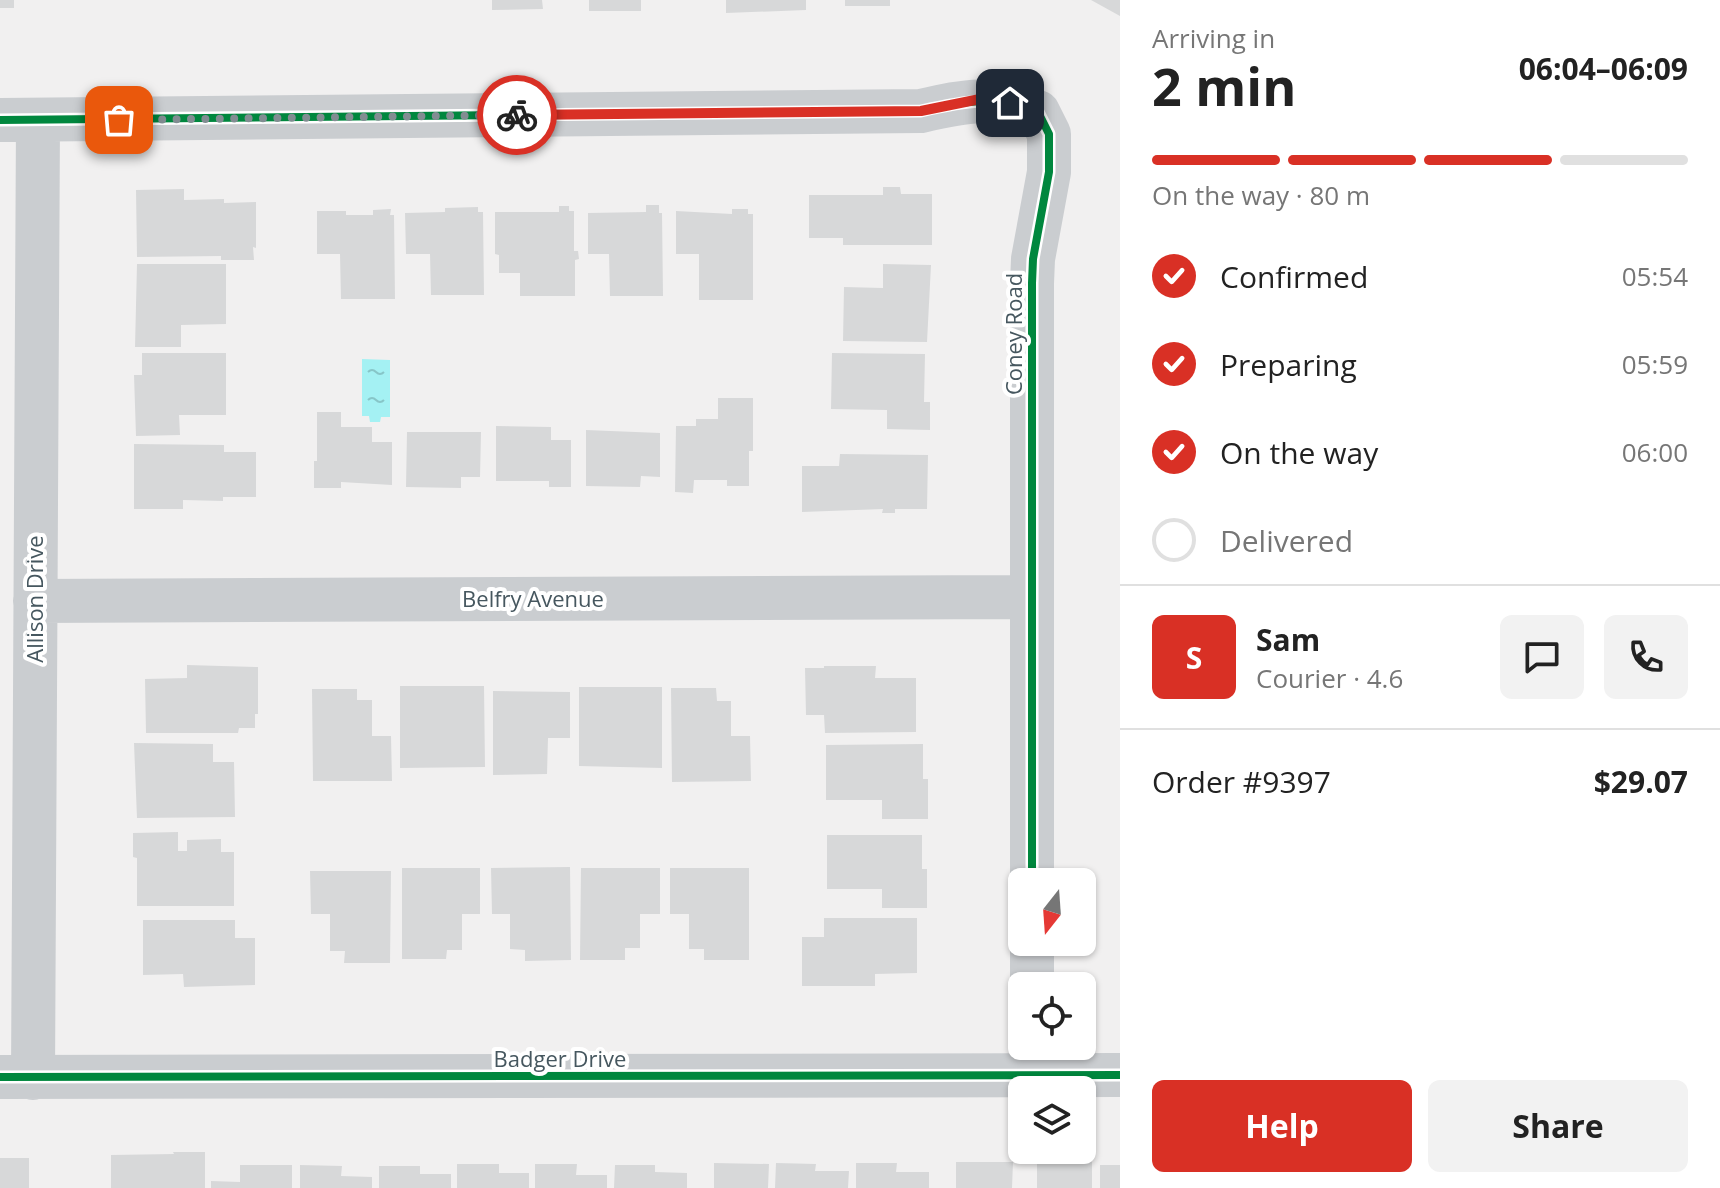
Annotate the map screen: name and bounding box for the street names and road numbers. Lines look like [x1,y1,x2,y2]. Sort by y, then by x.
street label: Coney Road [998,273,1028,395]
street label: Allison Drive [19,535,49,663]
street label: Belfry Avenue [462,583,604,613]
street label: Badger Drive [494,1043,626,1073]

